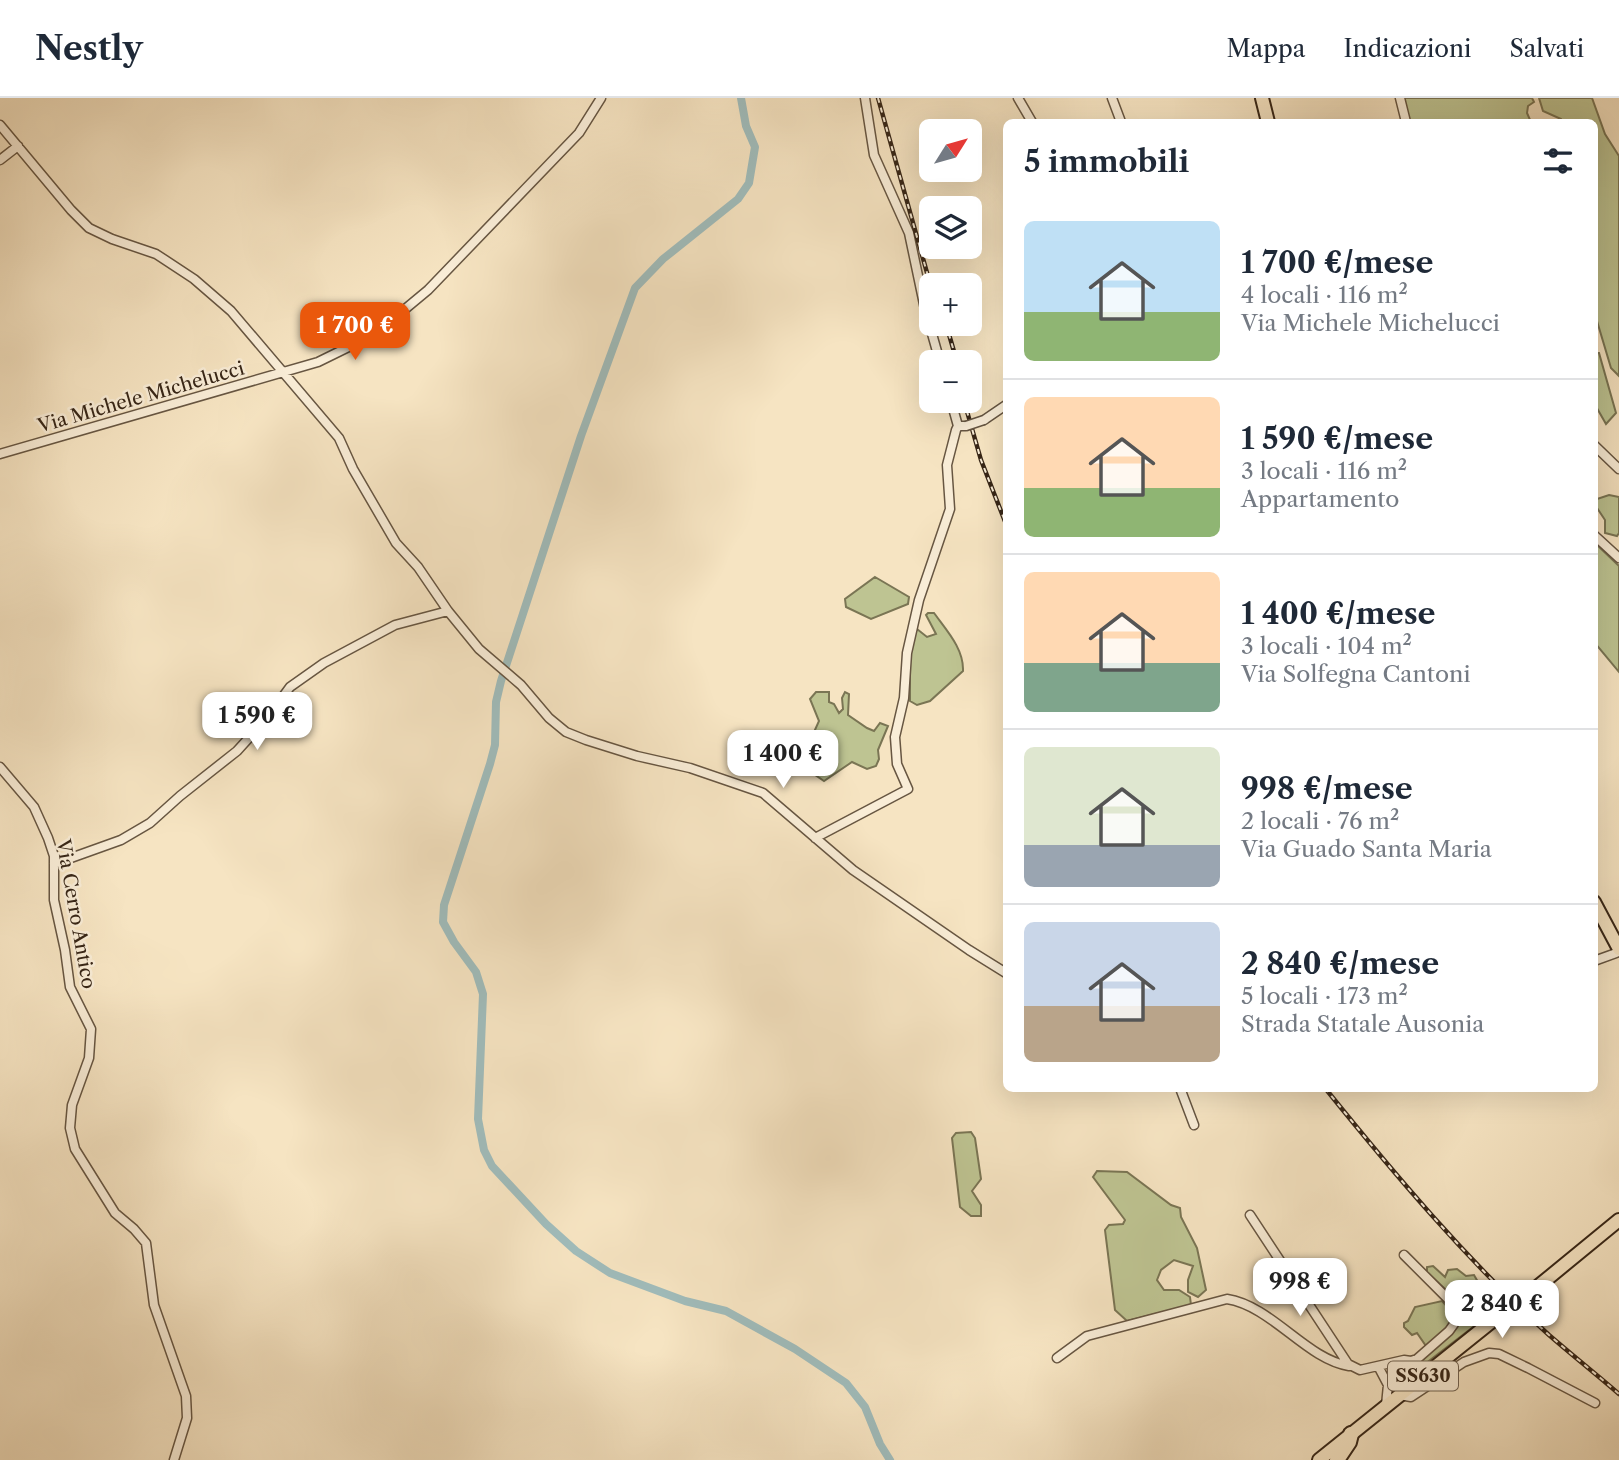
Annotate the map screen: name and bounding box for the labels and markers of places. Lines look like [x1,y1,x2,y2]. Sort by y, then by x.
pin: 1 700 € [290,302,420,362]
pin: 1 590 € [192,692,322,752]
pin: 1 400 € [718,730,848,790]
pin: 998 € [1251,1258,1349,1318]
pin: 2 840 € [1437,1280,1567,1340]

